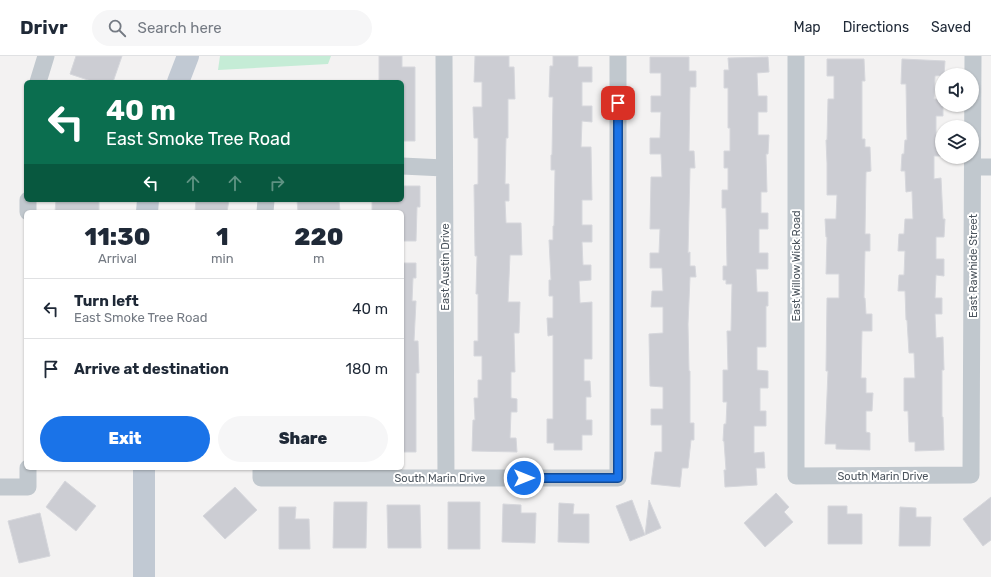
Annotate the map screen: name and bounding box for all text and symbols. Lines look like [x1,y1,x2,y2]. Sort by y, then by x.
search box [92,10,372,46]
text: Drivr [20,16,68,39]
icon: search [106,17,128,39]
text: Search here [138,19,222,37]
text: Map [794,19,821,36]
text: Directions [843,19,909,36]
text: Saved [931,19,971,36]
map controls [935,68,979,164]
button: sound [935,68,979,112]
pin [601,86,635,120]
icon: arrive [607,92,629,114]
text: 40 m [106,94,176,127]
icon: left [40,96,92,148]
button: layers [935,120,979,164]
text: East Smoke Tree Road [106,128,291,150]
icon: left [140,172,162,194]
icon: ahead [182,172,204,194]
icon: ahead [224,172,246,194]
icon: right [266,172,288,194]
street label: East Willow Wick Road [790,210,803,322]
street label: East Rawhide Street [967,213,980,318]
text: 11:30 [85,223,150,251]
text: 1 [216,223,229,251]
text: 220 [294,223,343,251]
street label: East Austin Drive [439,223,452,311]
text: Arrival [98,251,137,266]
text: min [211,251,234,266]
text: m [313,251,325,266]
text: Turn left [74,292,139,310]
icon: left [40,298,62,320]
text: 40 m [352,300,388,318]
text: East Smoke Tree Road [74,310,207,325]
icon: arrive [40,358,62,380]
text: Arrive at destination [74,360,229,378]
text: 180 m [346,360,388,378]
button: Exit [40,416,210,462]
button: Share [218,416,388,462]
position arrow [503,457,545,499]
street label: South Marin Drive [838,470,928,483]
street label: South Marin Drive [395,472,485,485]

